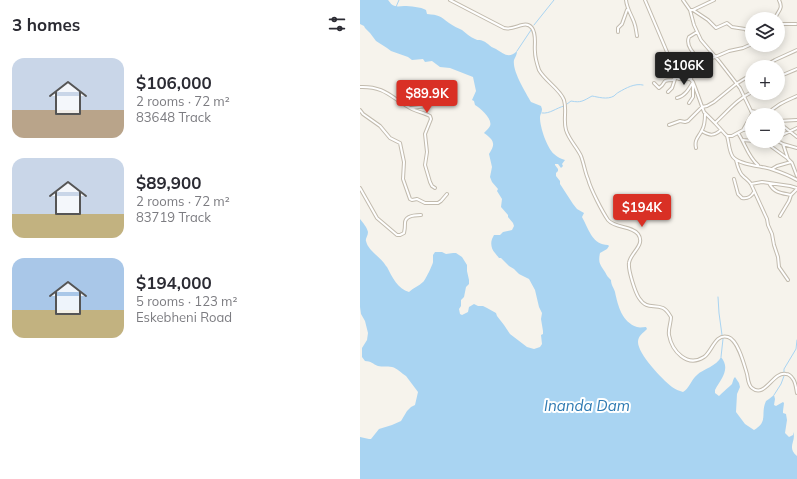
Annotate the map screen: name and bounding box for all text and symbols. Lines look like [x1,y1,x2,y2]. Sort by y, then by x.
map controls [745,12,785,148]
button: layers [745,12,785,52]
icon: filters [326,13,348,35]
text: 3 homes [12,14,80,35]
pin: $106K [656,52,712,86]
text: $106K [664,57,704,73]
button: + [745,60,785,100]
text: $106,000 [136,72,212,93]
icon: home [44,74,92,122]
pin: $89.9K [394,80,460,114]
text: $89.9K [405,85,449,101]
text: 2 rooms · 72 m² [136,93,230,109]
button: − [745,108,785,148]
text: 83648 Track [136,109,211,125]
text: $89,900 [136,172,201,193]
icon: home [44,174,92,222]
text: 2 rooms · 72 m² [136,193,230,209]
pin: $194K [614,194,670,228]
text: $194K [622,199,662,215]
text: 83719 Track [136,209,211,225]
text: $194,000 [136,272,212,293]
icon: home [44,274,92,322]
text: 5 rooms · 123 m² [136,293,237,309]
text: Eskebheni Road [136,309,232,325]
water label: Inanda Dam [544,396,630,415]

